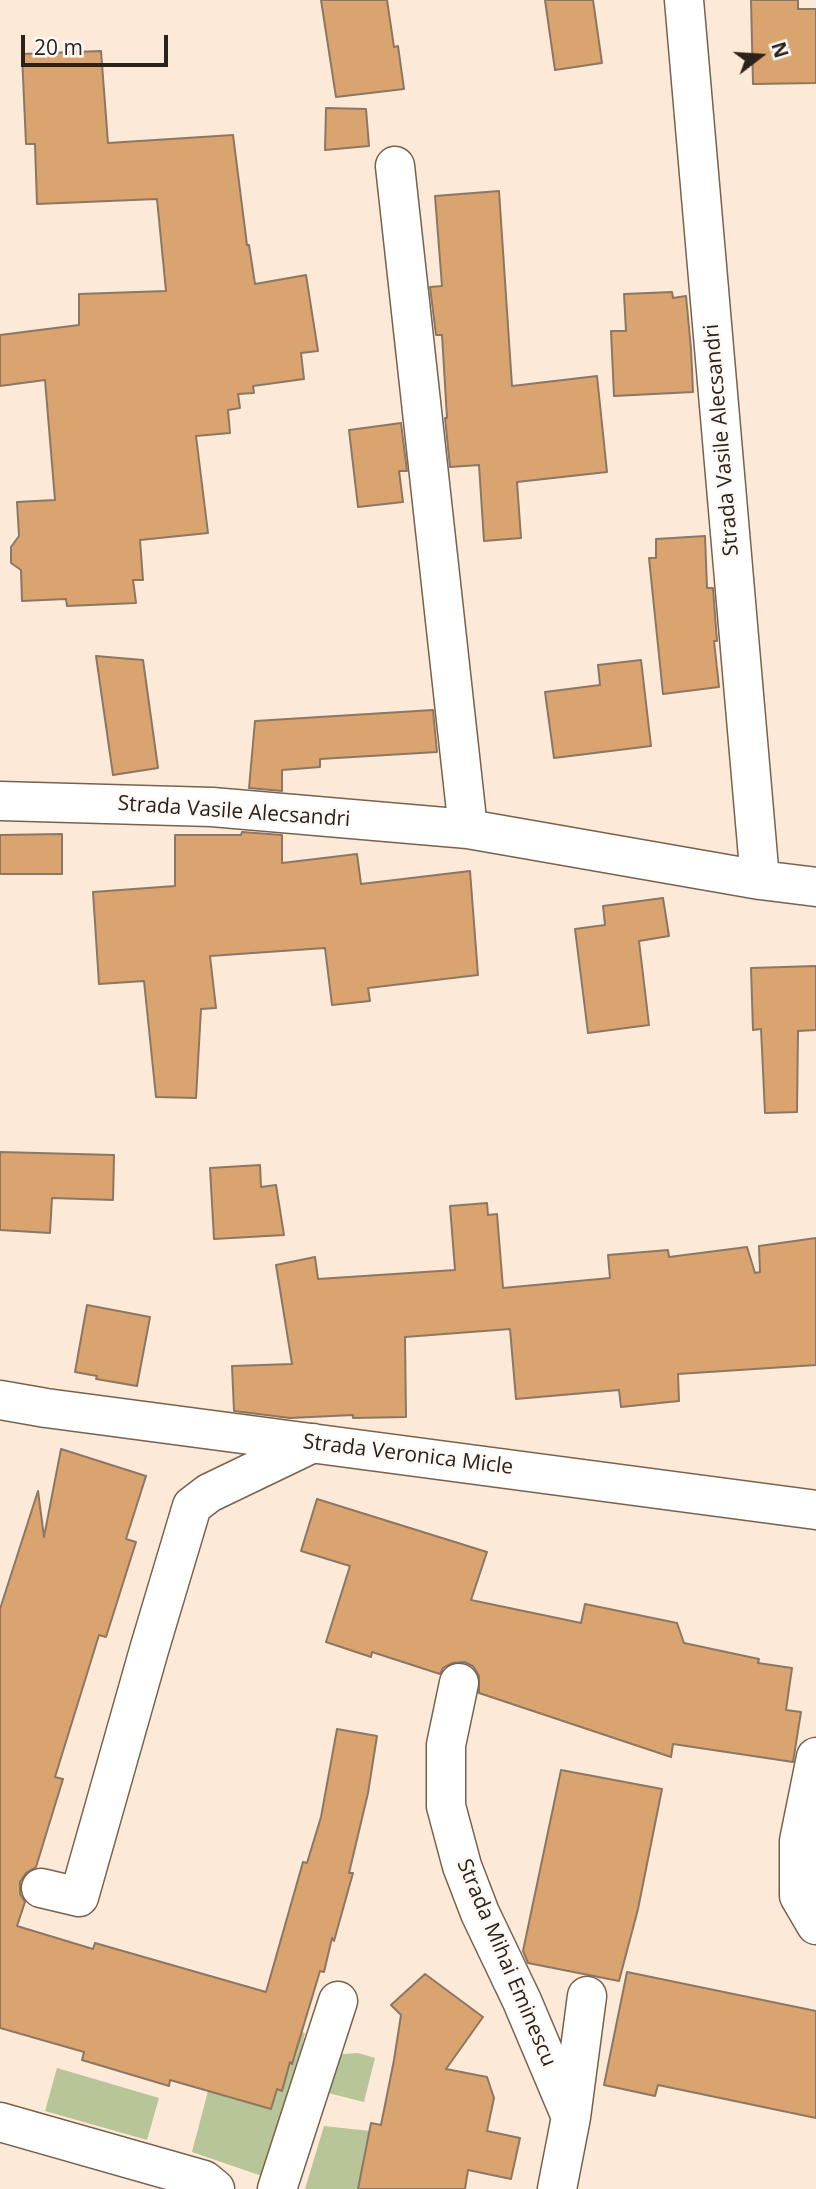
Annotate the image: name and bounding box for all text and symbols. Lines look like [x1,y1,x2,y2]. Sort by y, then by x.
scale bar [24,21,172,65]
north arrow [725,21,795,91]
text: 20 m [34,33,83,61]
text: N [765,39,795,61]
street label: Strada Vasile Alecsandri [699,323,745,557]
street label: Strada Vasile Alecsandri [117,791,351,833]
street label: Strada Veronica Micle [302,1430,514,1480]
street label: Strada Mihai Eminescu [451,1856,561,2070]

